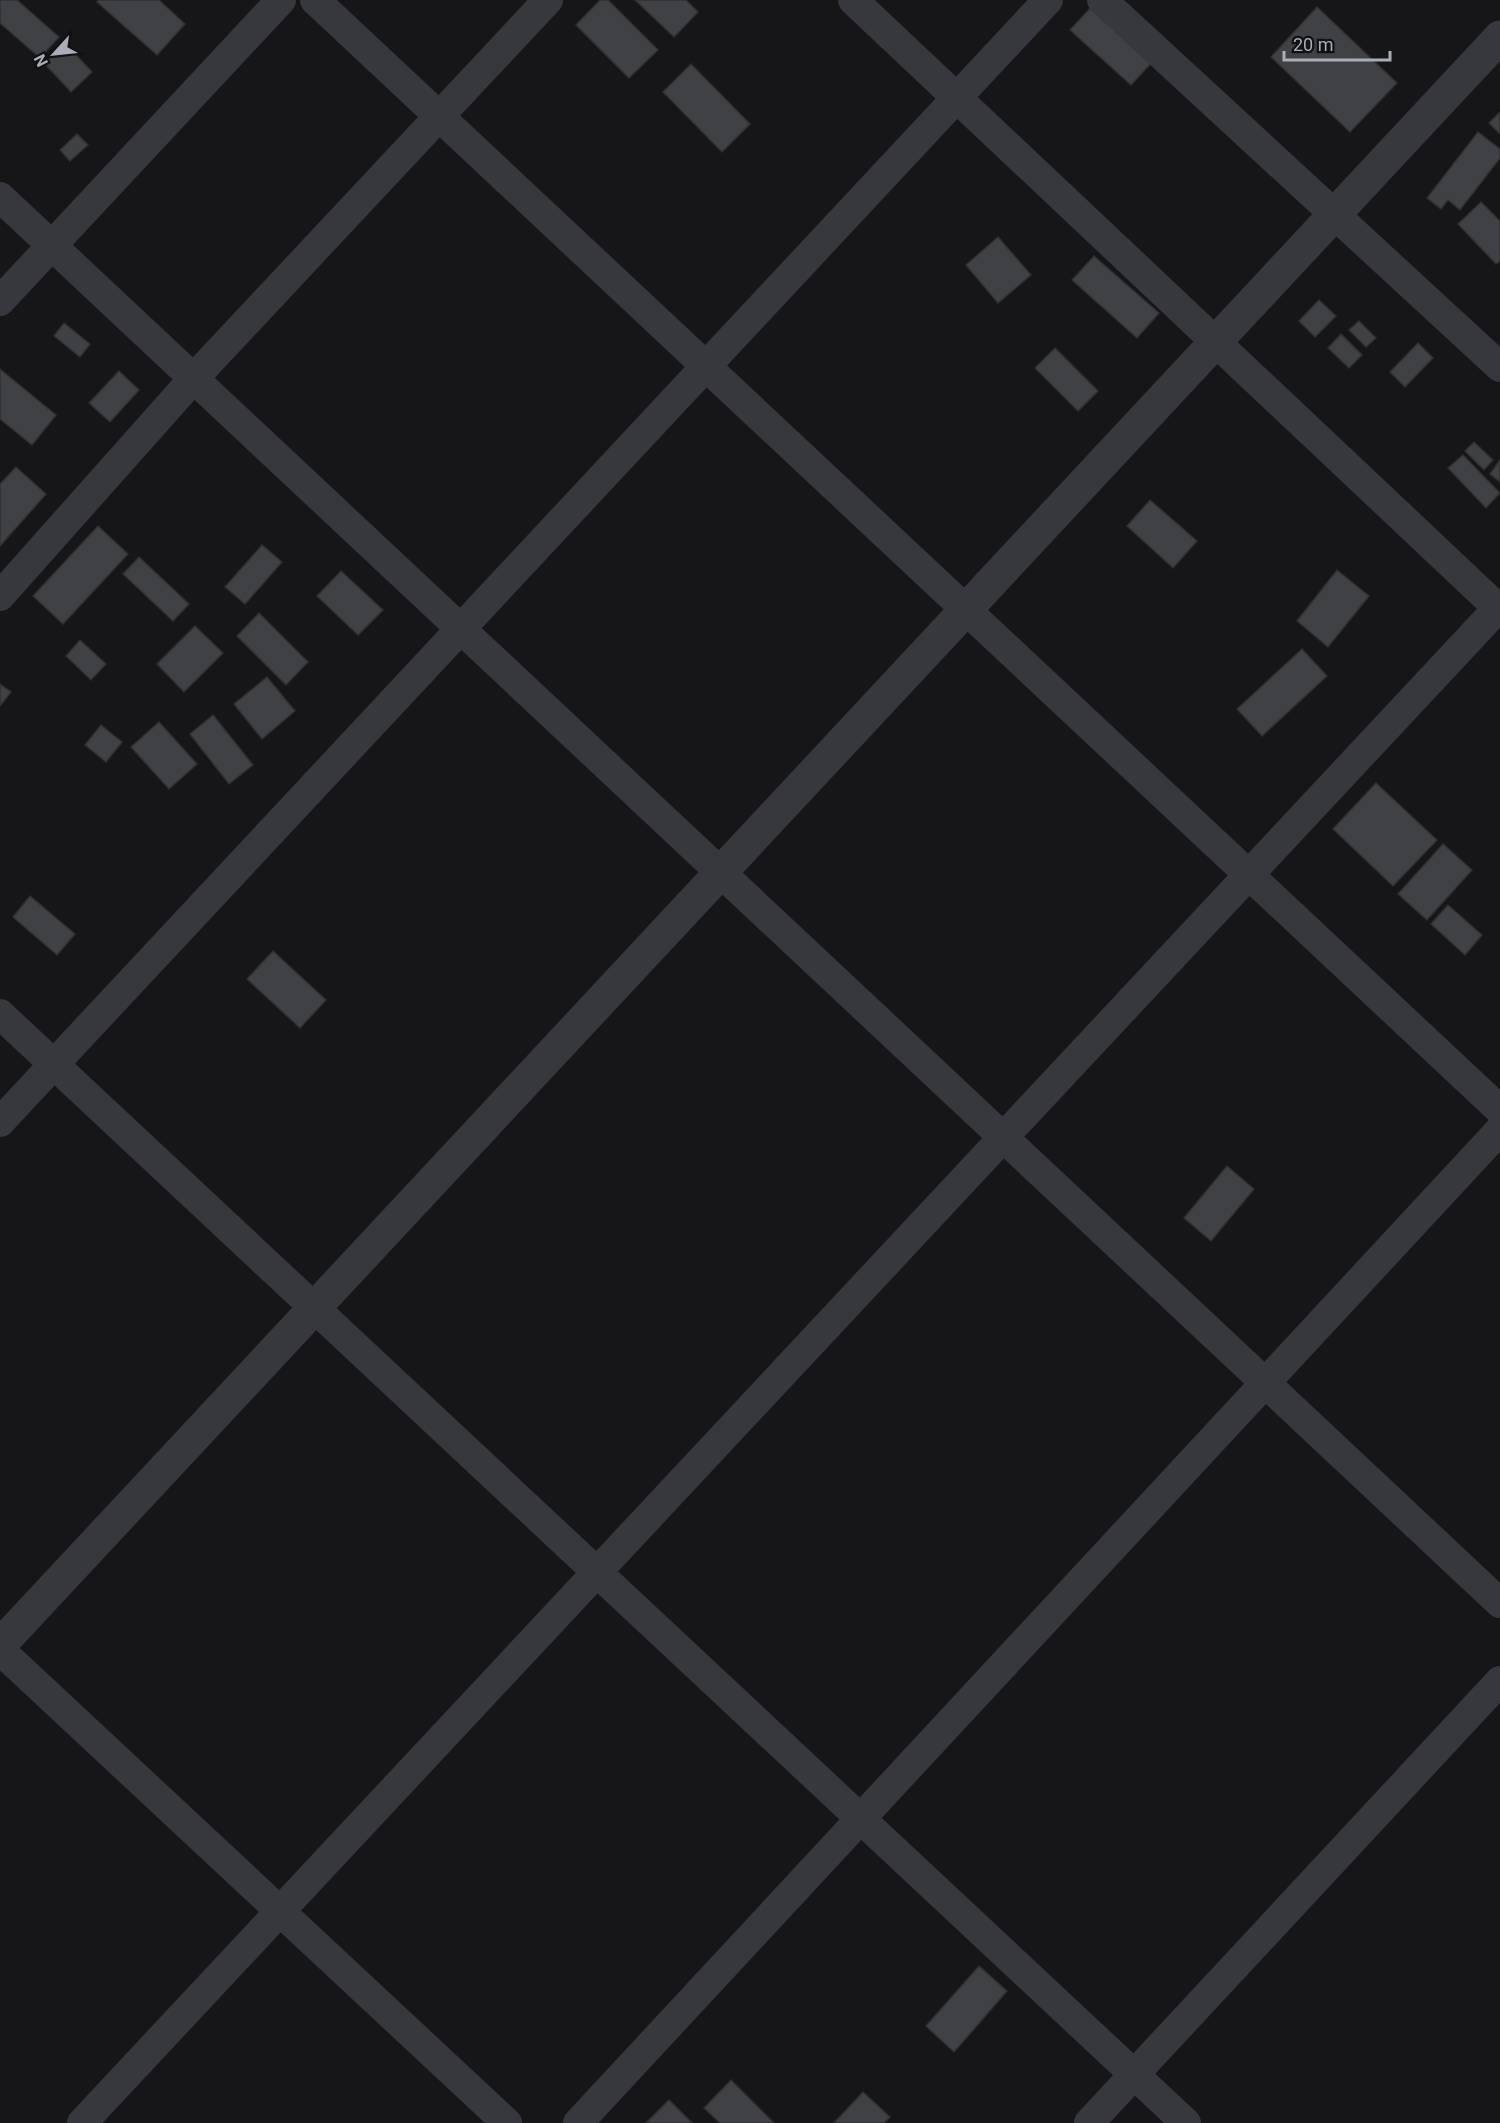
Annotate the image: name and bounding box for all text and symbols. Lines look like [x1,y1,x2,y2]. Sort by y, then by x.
north arrow [24,24,84,84]
scale bar [1284,24,1390,62]
text: 20 m [1293,34,1333,55]
text: N [30,51,52,70]

